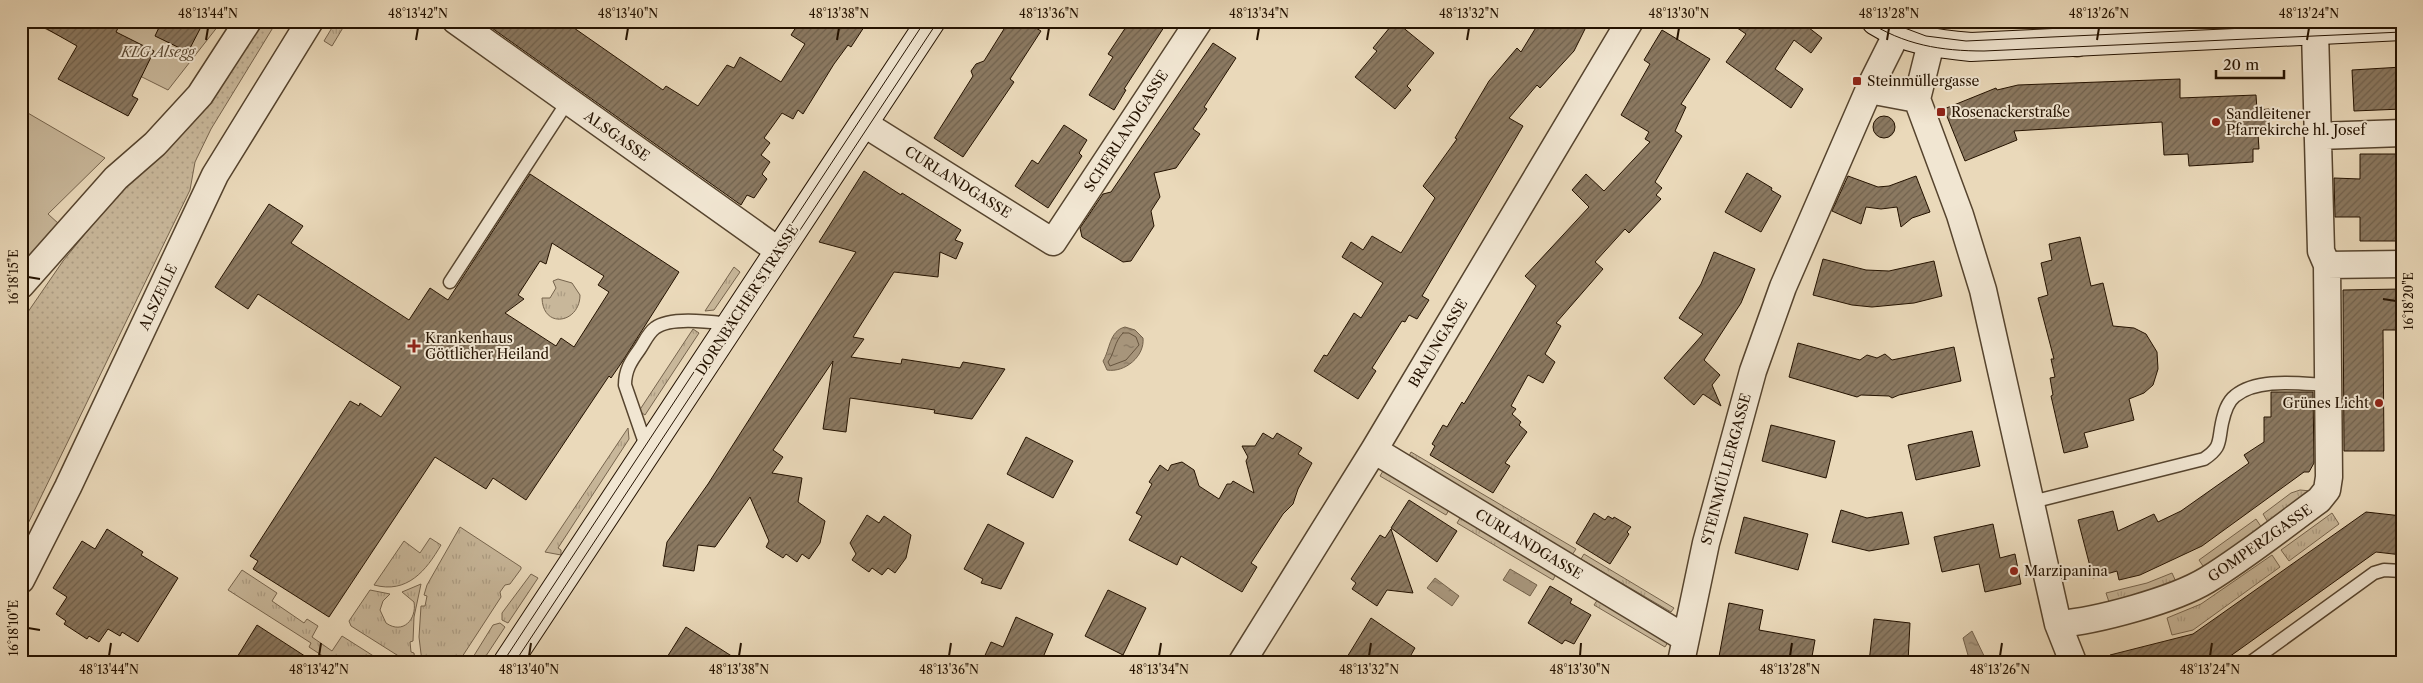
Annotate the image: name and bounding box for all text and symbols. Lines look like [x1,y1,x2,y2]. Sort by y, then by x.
text: 48°13'44"N [178,6,238,21]
text: 48°13'42"N [388,6,448,21]
text: 48°13'40"N [598,6,658,21]
text: 48°13'38"N [809,6,869,21]
text: 48°13'36"N [1019,6,1079,21]
text: 48°13'34"N [1229,6,1289,21]
text: 48°13'32"N [1439,6,1499,21]
text: 48°13'30"N [1649,6,1710,21]
text: 48°13'28"N [1859,6,1919,21]
text: 48°13'26"N [2069,6,2129,21]
text: 48°13'24"N [2279,6,2339,21]
park label: KLG Alsegg [120,43,197,61]
scale bar [2216,48,2283,80]
text: 20 m [2223,55,2259,74]
street label: SCHERLANDGASSE [1080,67,1172,195]
place label: Steinmüllergasse [1867,72,1980,90]
marker: Steinmüllergasse [1851,75,1863,87]
place label: Rosenackerstraße [1951,103,2070,121]
place label: Sandleitener Pfarrekirche hl. Josef [2226,105,2367,139]
street label: ALSGASSE [580,106,653,165]
marker: Rosenackerstraße [1935,106,1947,118]
marker: Sandleitener Pfarrekirche hl. Josef [2210,116,2222,128]
street label: CURLANDGASSE [901,142,1015,222]
street label: DORNBACHER STRASSE [692,221,802,379]
text: 16°18'15"E [6,250,21,304]
street label: ALSZEILE [134,261,181,334]
text: 16°18'20"E [2401,272,2416,330]
street label: BRAUNGASSE [1405,296,1471,390]
place label: Krankenhaus Göttlicher Heiland [425,329,550,363]
marker: Krankenhaus Göttlicher Heiland [407,339,421,353]
street label: STEINMÜLLERGASSE [1697,391,1755,547]
place label: Grünes Licht [2282,394,2369,412]
marker: Grünes Licht [2373,397,2385,409]
street label: GOMPERZGASSE [2204,500,2316,586]
street label: CURLANDGASSE [1472,505,1586,583]
place label: Marzipanina [2024,562,2109,580]
marker: Marzipanina [2008,565,2020,577]
text: 16°18'10"E [6,600,21,656]
text: 48°13'44"N [79,662,139,677]
text: 48°13'42"N [289,662,349,677]
text: 48°13'40"N [499,662,559,677]
text: 48°13'38"N [709,662,769,677]
text: 48°13'36"N [919,662,979,677]
text: 48°13'34"N [1129,662,1189,677]
text: 48°13'32"N [1339,662,1399,677]
text: 48°13'30"N [1550,662,1611,677]
text: 48°13'28"N [1760,662,1820,677]
text: 48°13'26"N [1970,662,2030,677]
text: 48°13'24"N [2180,662,2240,677]

